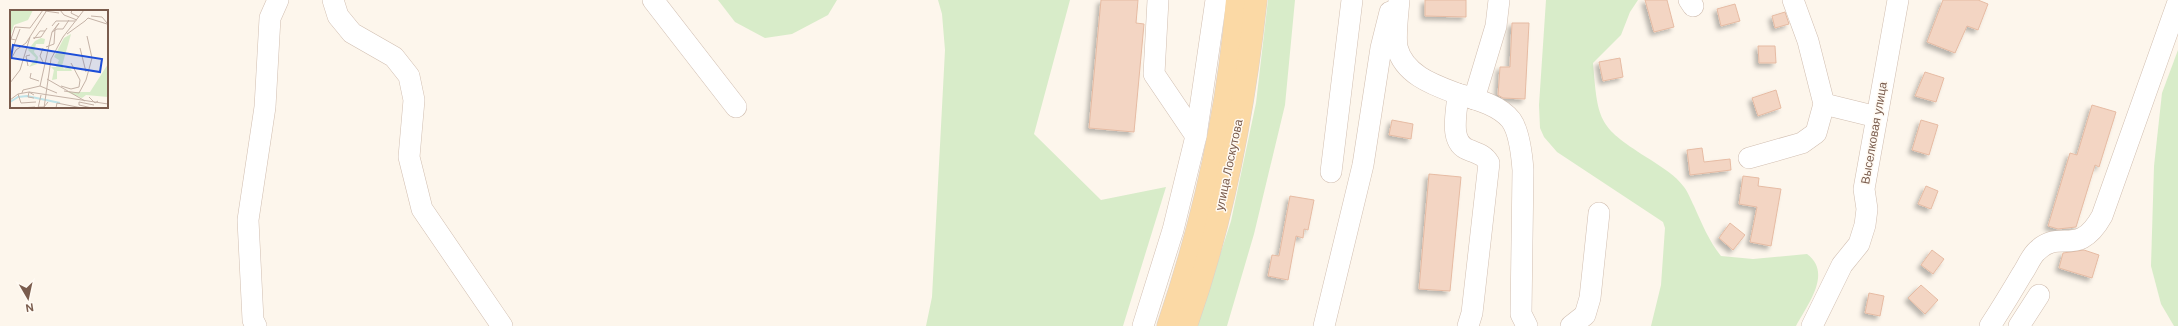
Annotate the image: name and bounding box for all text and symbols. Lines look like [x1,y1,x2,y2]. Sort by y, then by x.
inset map [10,10,108,108]
street label: Выселковая улица [1857,80,1891,185]
street label: улица Лоскутова [1211,118,1247,212]
north arrow [8,278,48,318]
text: N [25,300,35,315]

